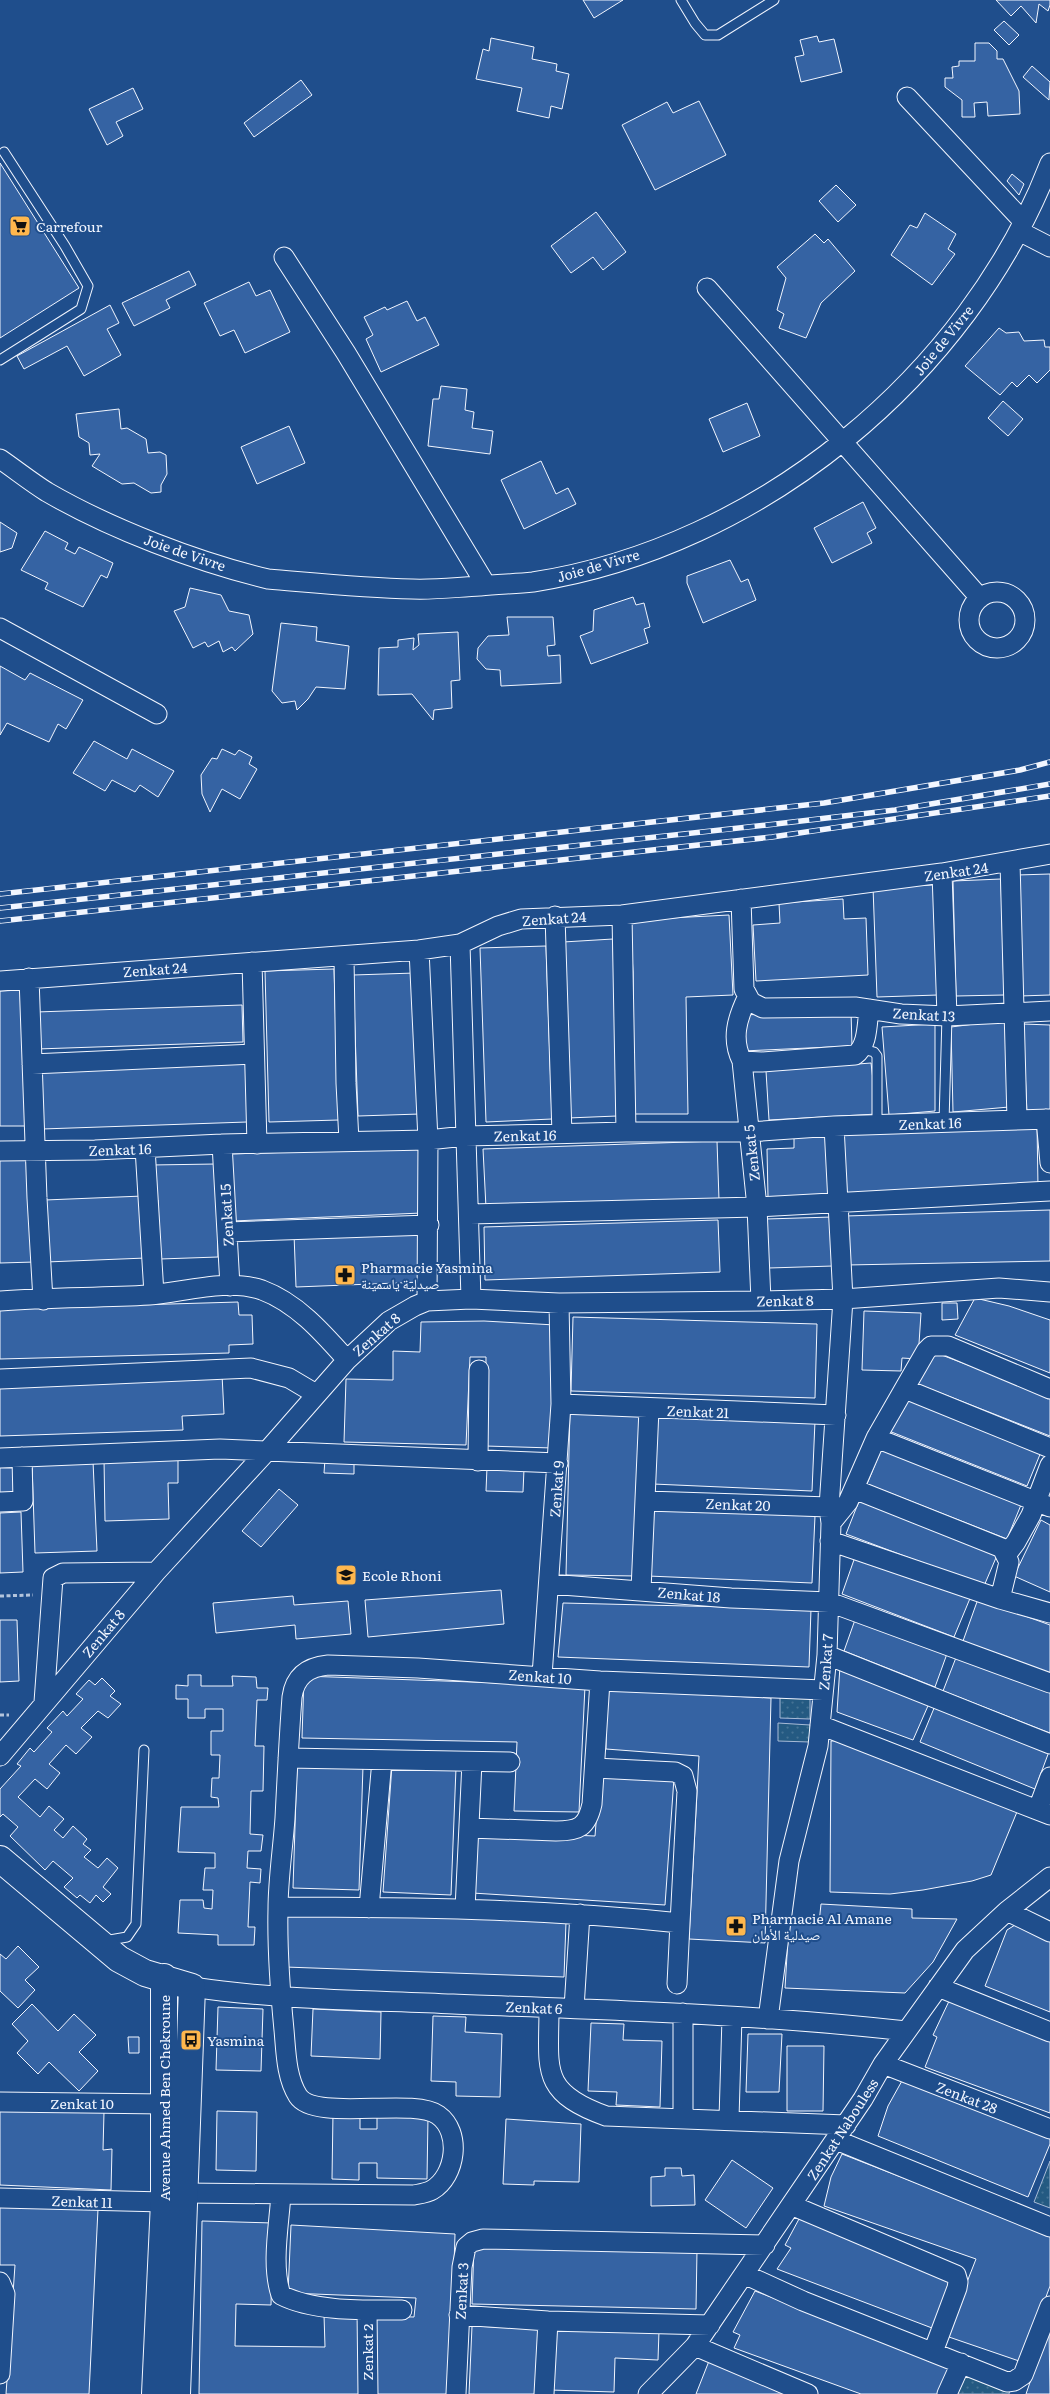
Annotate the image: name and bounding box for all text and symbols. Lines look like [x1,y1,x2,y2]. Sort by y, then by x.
supermarket icon: Carrefour [8,214,32,238]
place label: Carrefour [36,216,103,236]
street label: Joie de Vivre [908,301,978,379]
street label: Joie de Vivre [142,529,228,575]
street label: Joie de Vivre [554,544,642,586]
street label: Zenkat 24 [923,857,990,885]
street label: Zenkat 24 [521,906,587,930]
street label: Zenkat 24 [122,957,188,981]
street label: Zenkat 13 [892,1002,956,1026]
street label: Zenkat 16 [898,1112,962,1134]
street label: Zenkat 16 [493,1124,557,1146]
street label: Zenkat 5 [738,1124,764,1182]
street label: Zenkat 16 [88,1138,152,1160]
street label: Zenkat 15 [214,1183,238,1247]
place label: Pharmacie Yasmina صيدلية ياسمينة [361,1257,493,1293]
pharmacy icon: Pharmacie Yasmina صيدلية ياسمينة [333,1263,357,1287]
street label: Zenkat 8 [756,1289,814,1310]
street label: Zenkat 8 [348,1307,404,1360]
street label: Zenkat 21 [666,1400,730,1422]
street label: Zenkat 9 [544,1460,568,1518]
street label: Zenkat 20 [705,1493,771,1515]
school or university icon: Ecole Rhoni [334,1563,358,1587]
place label: Ecole Rhoni [362,1565,442,1585]
street label: Zenkat 18 [657,1581,722,1607]
street label: Zenkat 8 [77,1604,129,1661]
street label: Zenkat 7 [813,1633,837,1691]
street label: Zenkat 10 [508,1664,572,1688]
place label: Pharmacie Al Amane صيدلية الأمان [752,1908,892,1944]
pharmacy icon: Pharmacie Al Amane صيدلية الأمان [724,1914,748,1938]
street label: Avenue Ahmed Ben Chekroune [154,1995,174,2201]
street label: Zenkat 6 [505,1996,563,2018]
bus stop icon: Yasmina [179,2028,203,2052]
place label: Yasmina [207,2030,265,2050]
street label: Zenkat Nabouless [802,2074,882,2184]
street label: Zenkat 28 [933,2076,1001,2118]
street label: Zenkat 10 [50,2093,114,2113]
street label: Zenkat 11 [51,2190,113,2212]
street label: Zenkat 3 [450,2262,472,2320]
street label: Zenkat 2 [357,2324,377,2380]

